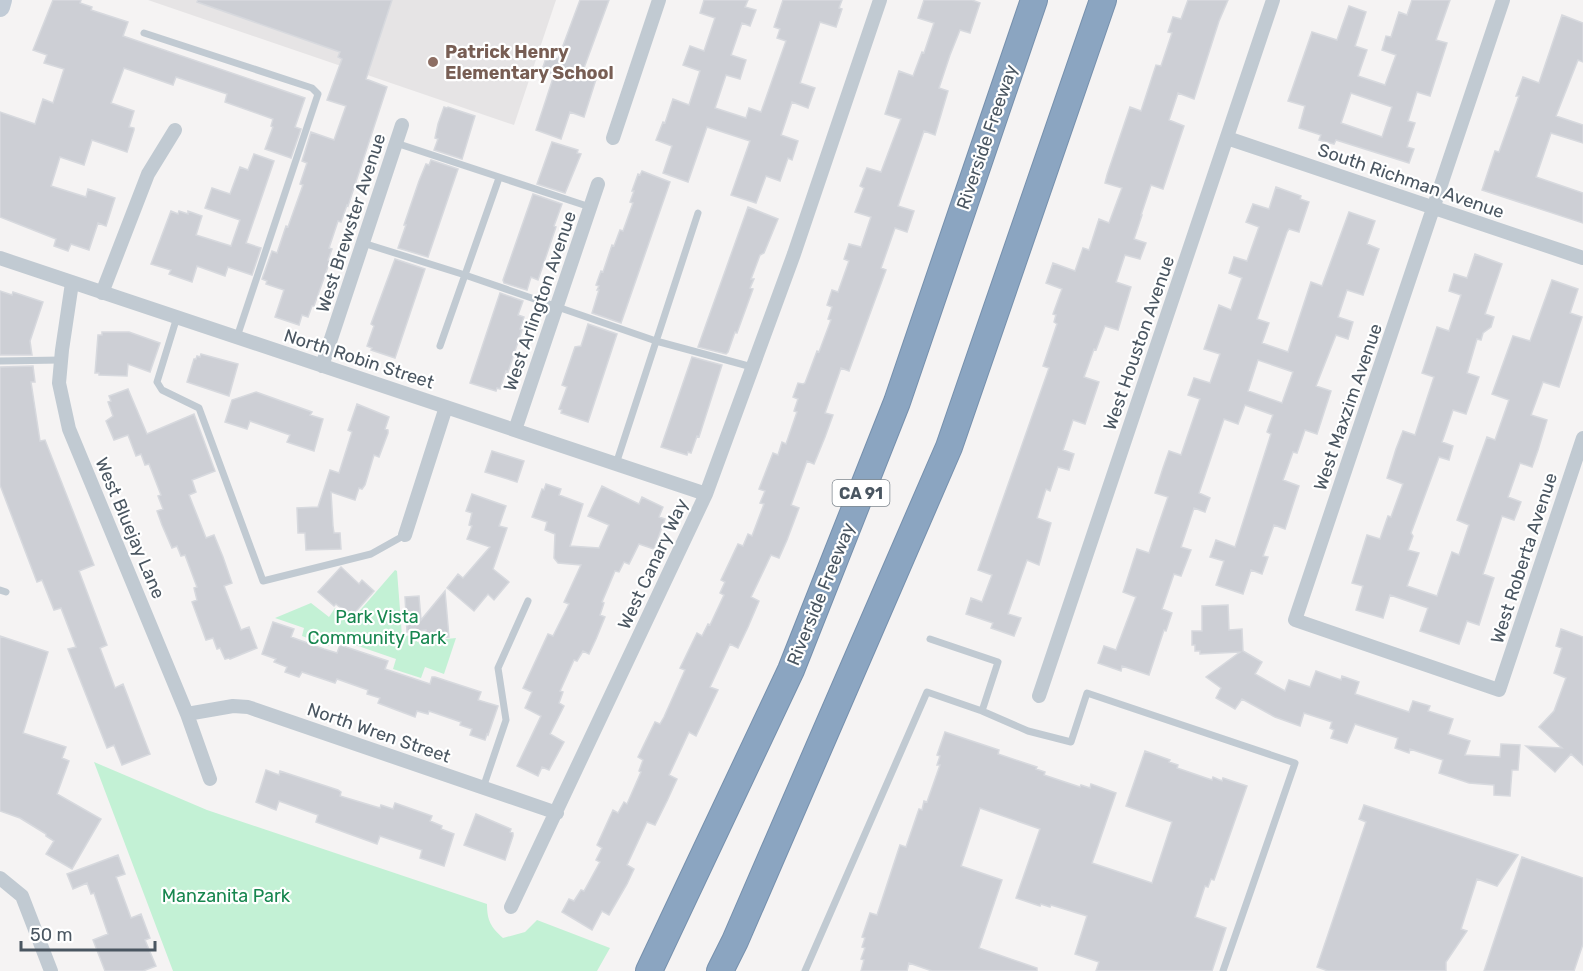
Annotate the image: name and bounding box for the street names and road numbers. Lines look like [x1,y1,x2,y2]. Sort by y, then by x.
street label: Riverside Freeway [952,61,1022,212]
street label: West Brewster Avenue [312,131,390,315]
street label: South Richman Avenue [1315,139,1507,223]
street label: West Arlington Avenue [499,208,581,394]
street label: West Houston Avenue [1099,253,1179,433]
street label: West Maxzim Avenue [1309,321,1387,493]
street label: North Robin Street [281,324,437,394]
street label: West Bluejay Lane [90,454,170,602]
street label: West Roberta Avenue [1486,470,1562,646]
road number: CA 91 [832,480,890,506]
street label: West Canary Way [613,495,693,633]
street label: Riverside Freeway [782,519,860,669]
street label: North Wren Street [304,698,454,768]

